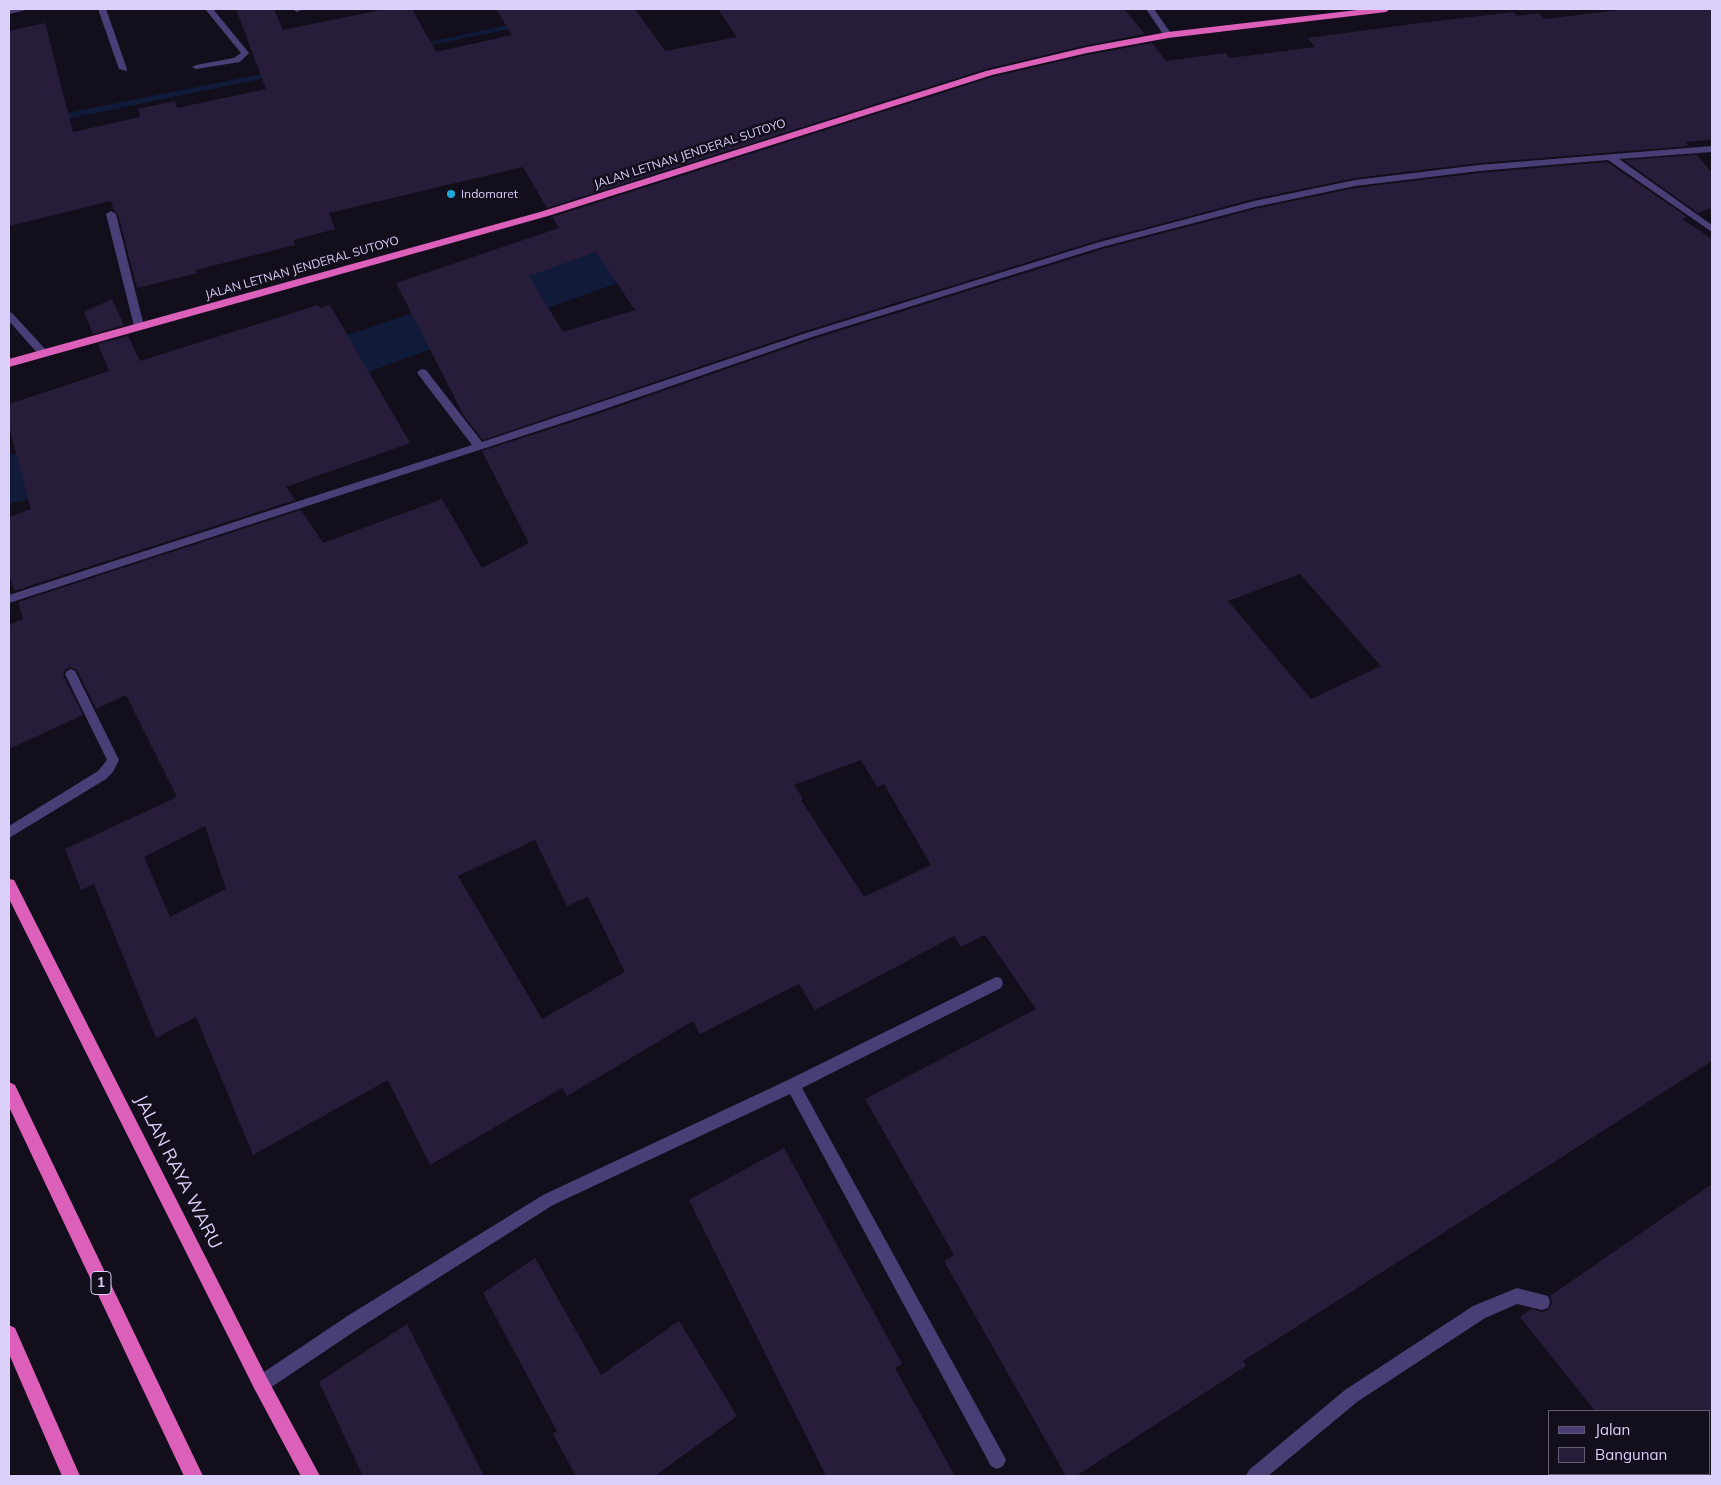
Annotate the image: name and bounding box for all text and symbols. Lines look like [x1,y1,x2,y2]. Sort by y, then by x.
street label: JALAN LETNAN JENDERAL SUTOYO [592,116,788,192]
place label: Indomaret [461,187,518,201]
marker: Indomaret [445,188,457,200]
street label: JALAN LETNAN JENDERAL SUTOYO [203,233,401,303]
street label: JALAN RAYA WARU [130,1091,226,1253]
road number: 1 [91,1272,111,1295]
legend [1548,1410,1711,1475]
text: Jalan [1595,1420,1630,1439]
text: Bangunan [1595,1445,1667,1464]

